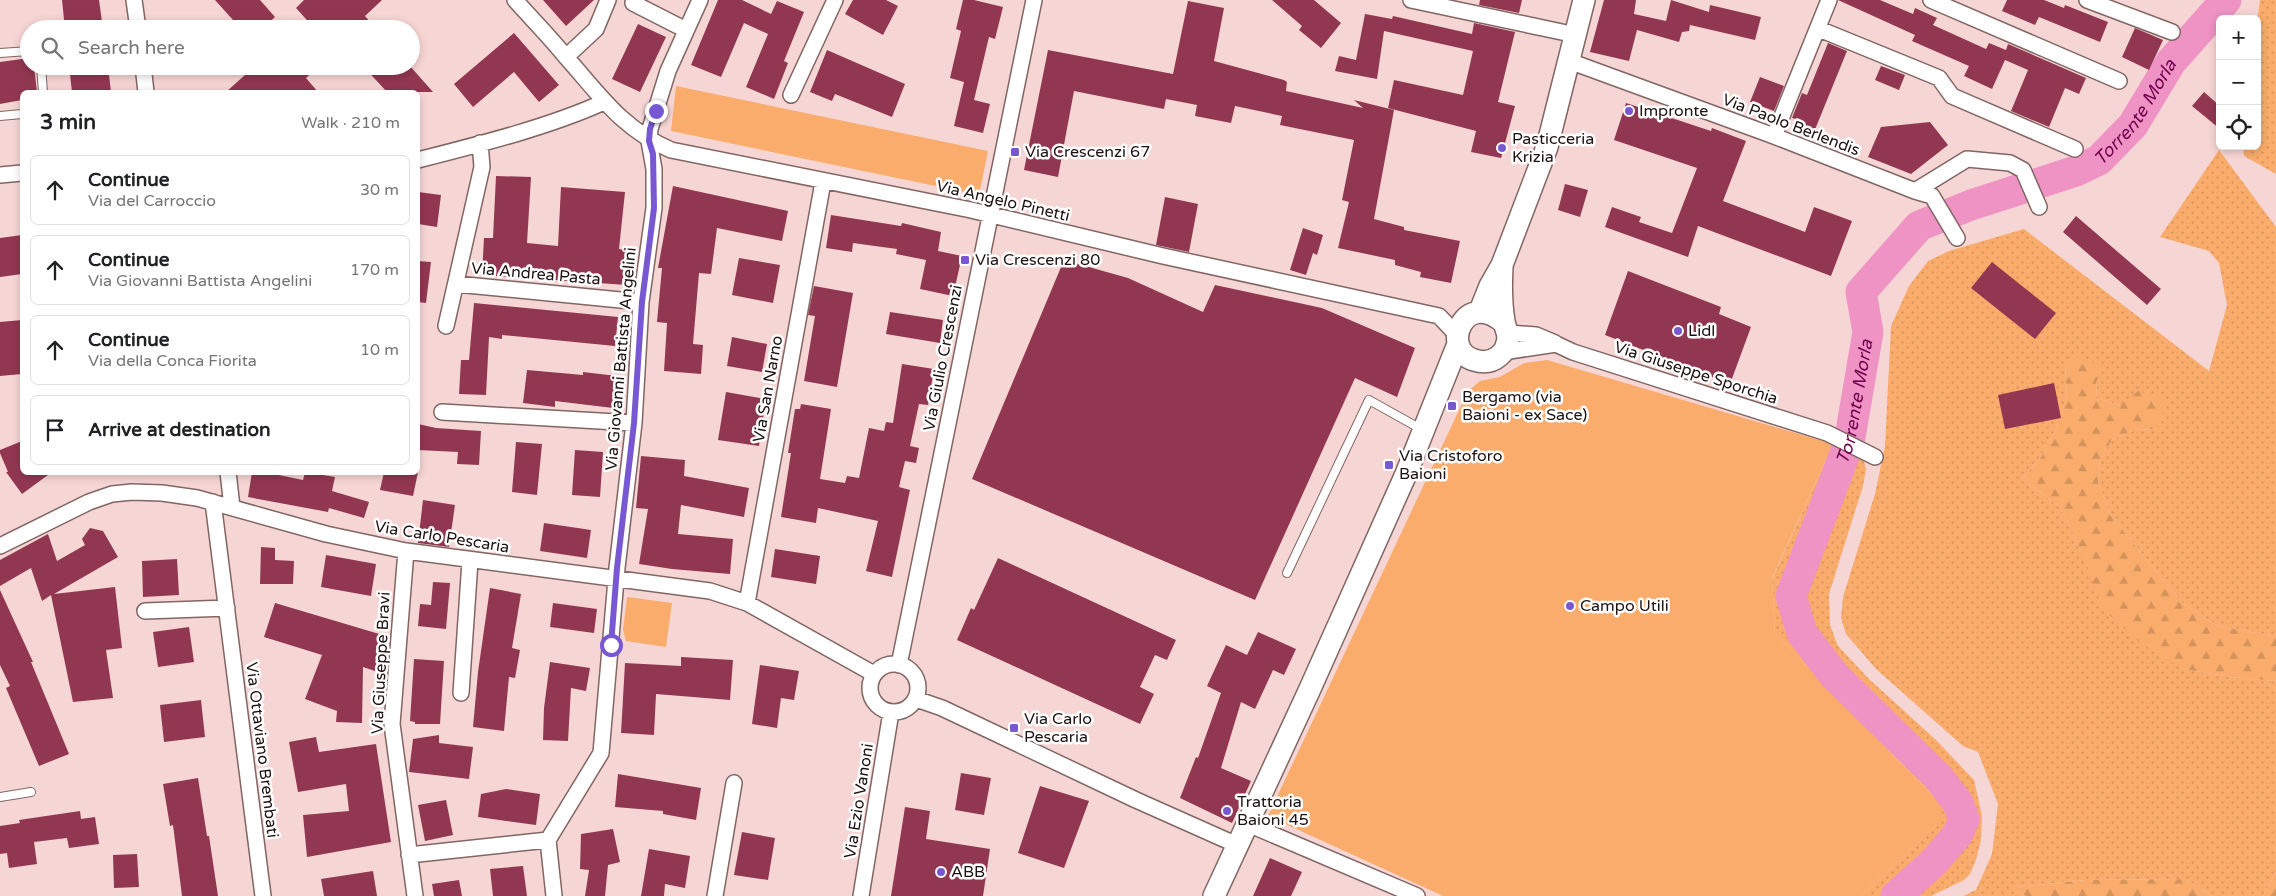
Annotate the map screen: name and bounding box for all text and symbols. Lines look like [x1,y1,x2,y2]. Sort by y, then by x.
map controls [2216,15,2261,150]
button: + [2216,15,2261,60]
search box [20,20,420,75]
icon: search [38,34,66,62]
text: Search here [78,37,185,59]
water label: Torrente Morla [2089,55,2182,170]
button: − [2216,60,2261,105]
street label: Via Paolo Berlendis [1719,90,1863,160]
route end [645,100,668,123]
place label: Impronte [1639,101,1708,121]
marker: Impronte [1623,105,1635,117]
button: locate [2216,105,2261,150]
text: 3 min [40,110,96,135]
text: Walk · 210 m [301,113,400,133]
place label: Pasticceria Krizia [1512,129,1594,167]
place label: Via Crescenzi 67 [1025,142,1150,162]
marker: Pasticceria Krizia [1496,142,1508,154]
marker: Via Crescenzi 67 [1009,146,1021,158]
text: Continue [88,169,170,191]
icon: ahead [41,176,69,204]
street label: Via Angelo Pinetti [934,176,1072,226]
text: 30 m [360,180,399,200]
text: Via del Carroccio [88,191,216,211]
street label: Via Giovanni Battista Angelini [601,246,641,472]
text: Continue [88,249,170,271]
place label: Via Crescenzi 80 [975,250,1100,270]
marker: Via Crescenzi 80 [959,254,971,266]
icon: ahead [41,256,69,284]
street label: Via Andrea Pasta [470,258,602,290]
text: 170 m [350,260,399,280]
text: Via Giovanni Battista Angelini [88,271,312,291]
street label: Via Giulio Crescenzi [919,283,967,433]
place label: Lidl [1688,321,1715,341]
marker: Lidl [1672,325,1684,337]
text: Continue [88,329,170,351]
street label: Via San Narno [749,334,787,444]
icon: ahead [41,336,69,364]
street label: Via Giuseppe Sporchia [1612,337,1780,409]
water label: Torrente Morla [1831,337,1878,467]
text: 10 m [360,340,399,360]
text: Via della Conca Fiorita [88,351,257,371]
place label: Bergamo (via Baioni - ex Sace) [1462,387,1587,425]
marker: Bergamo (via Baioni - ex Sace) [1446,400,1458,412]
icon: arrive [41,416,69,444]
text: Arrive at destination [88,419,271,441]
place label: Via Cristoforo Baioni [1399,446,1502,484]
marker: Via Cristoforo Baioni [1383,459,1395,471]
street label: Via Carlo Pescaria [373,516,511,558]
street label: Via Giuseppe Bravi [367,591,395,735]
place label: Campo Utili [1580,596,1669,616]
marker: Campo Utili [1564,600,1576,612]
route start [600,634,623,657]
street label: Via Ottaviano Brembati [241,661,283,839]
place label: Via Carlo Pescaria [1024,709,1092,747]
marker: Via Carlo Pescaria [1008,722,1020,734]
street label: Via Ezio Vanoni [840,742,878,860]
place label: Trattoria Baioni 45 [1237,792,1309,830]
marker: Trattoria Baioni 45 [1221,805,1233,817]
place label: ABB [951,862,985,882]
marker: ABB [935,866,947,878]

